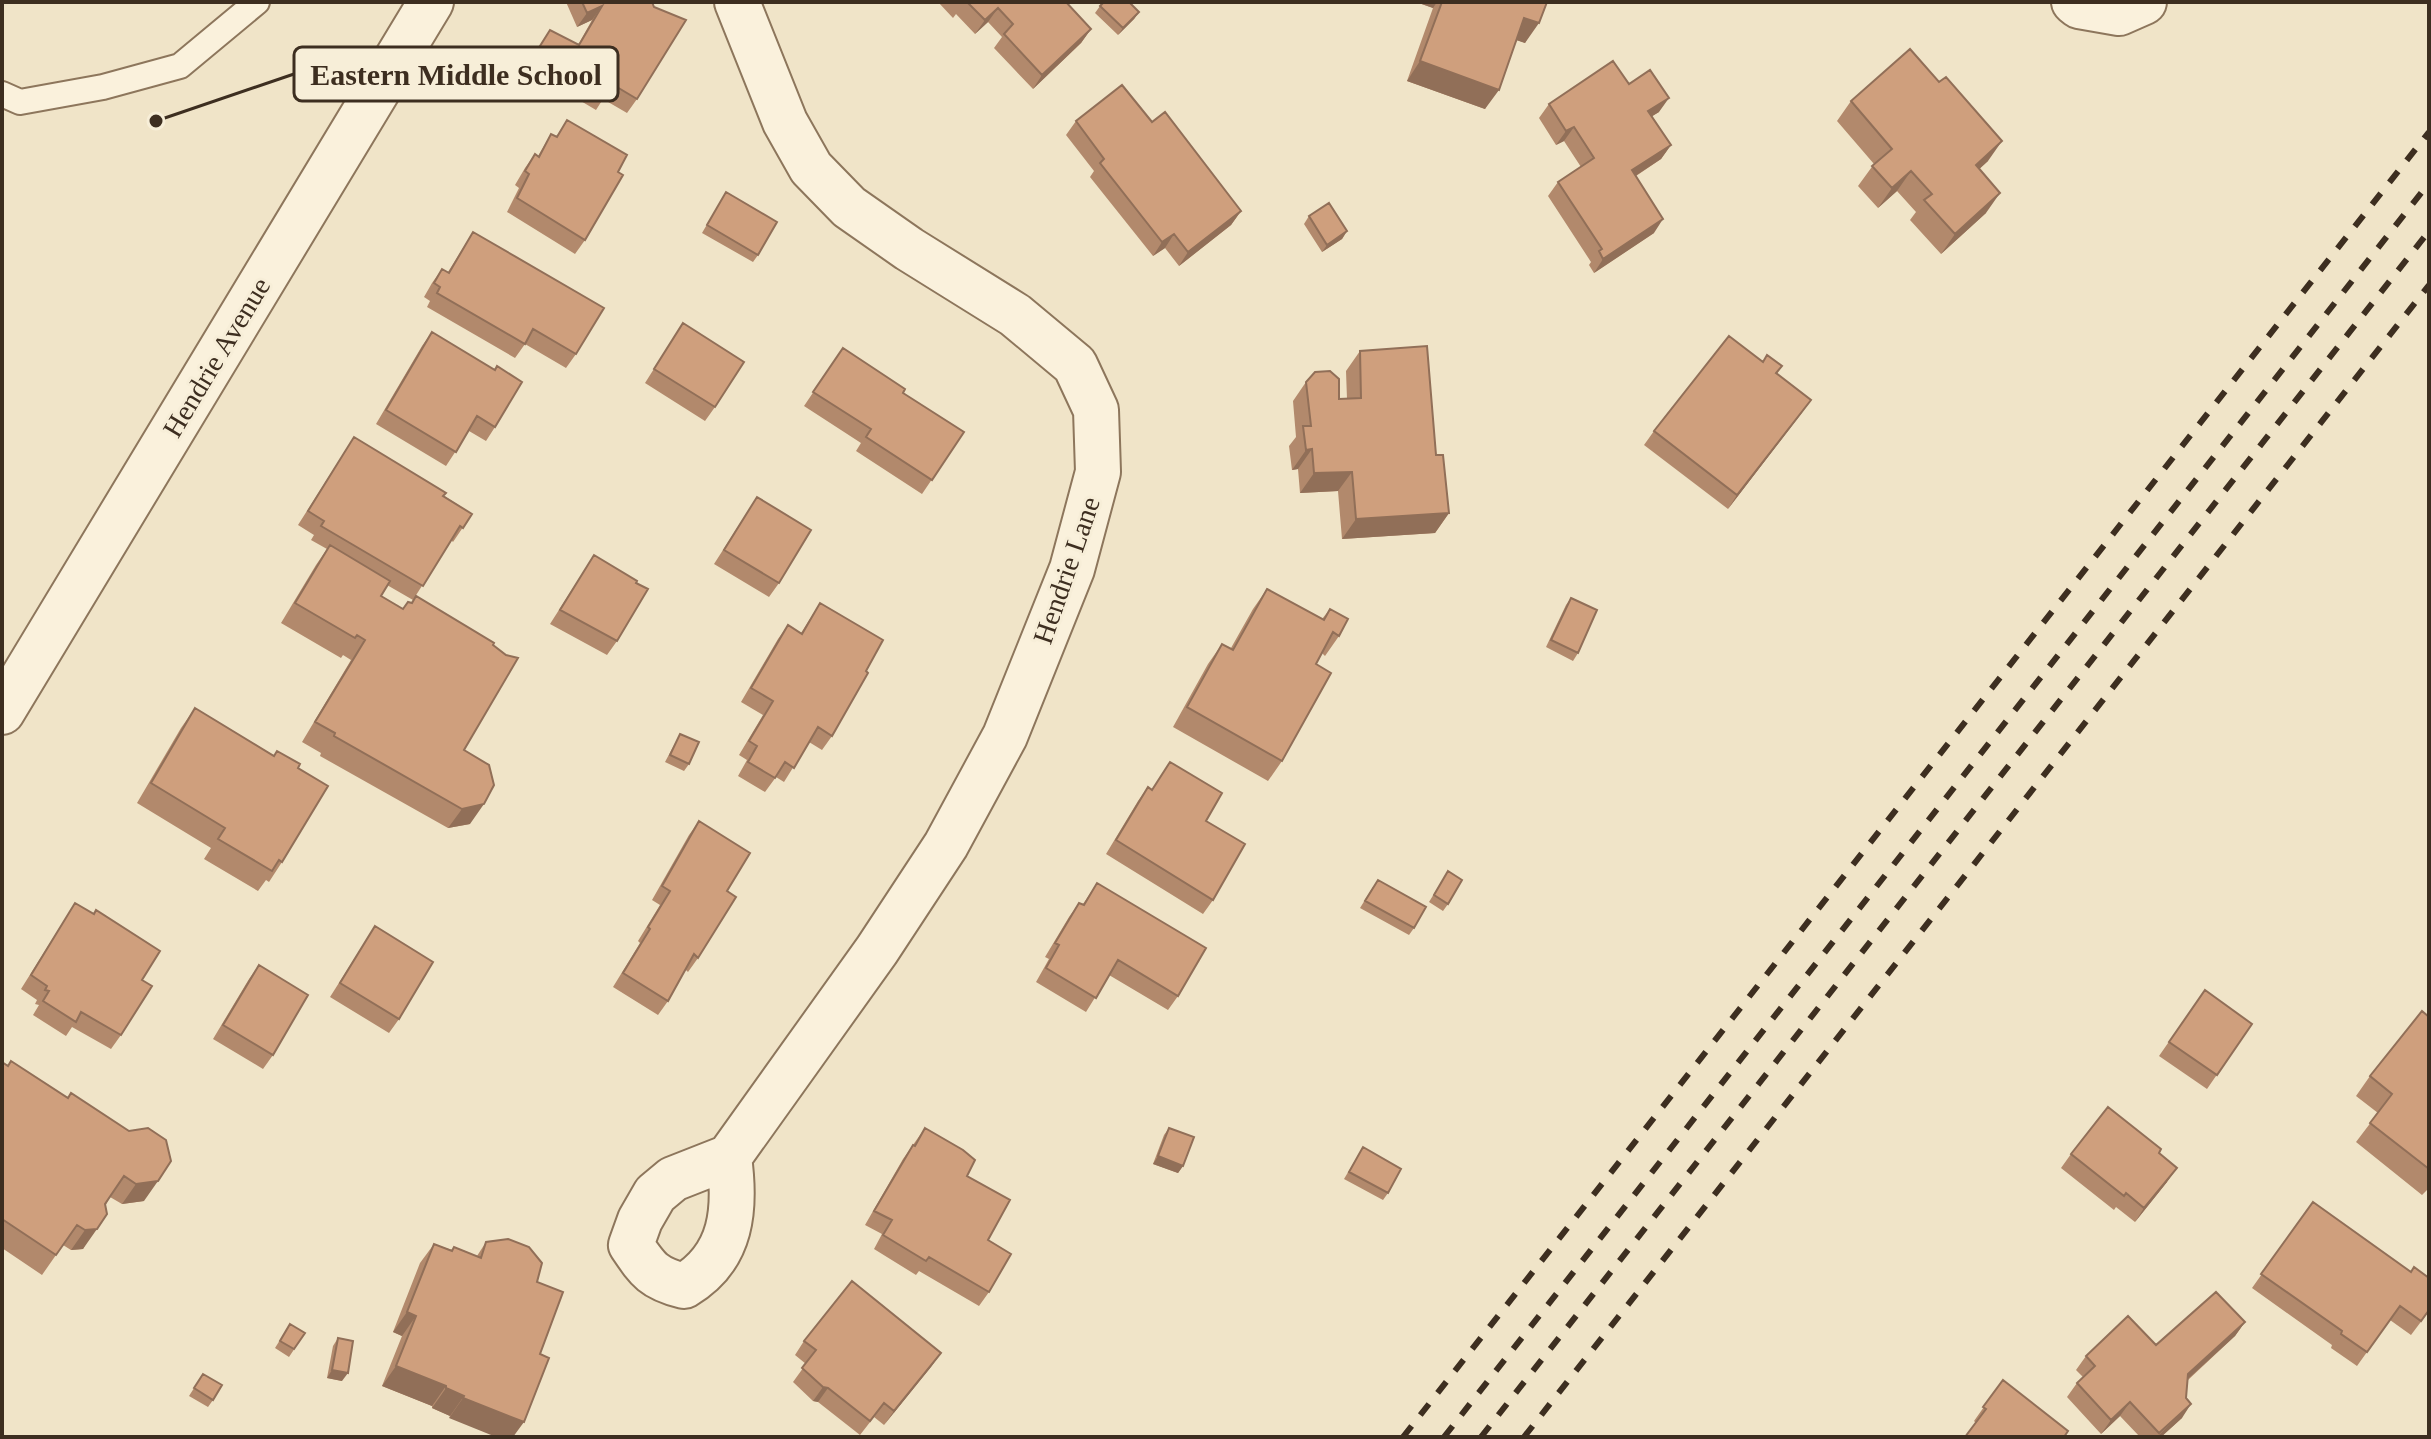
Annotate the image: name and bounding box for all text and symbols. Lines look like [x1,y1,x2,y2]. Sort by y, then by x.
callout: Eastern Middle School [294,47,618,101]
text: Eastern Middle School [310,58,602,91]
street label: Hendrie Avenue [157,272,276,443]
street label: Hendrie Lane [1027,493,1106,648]

